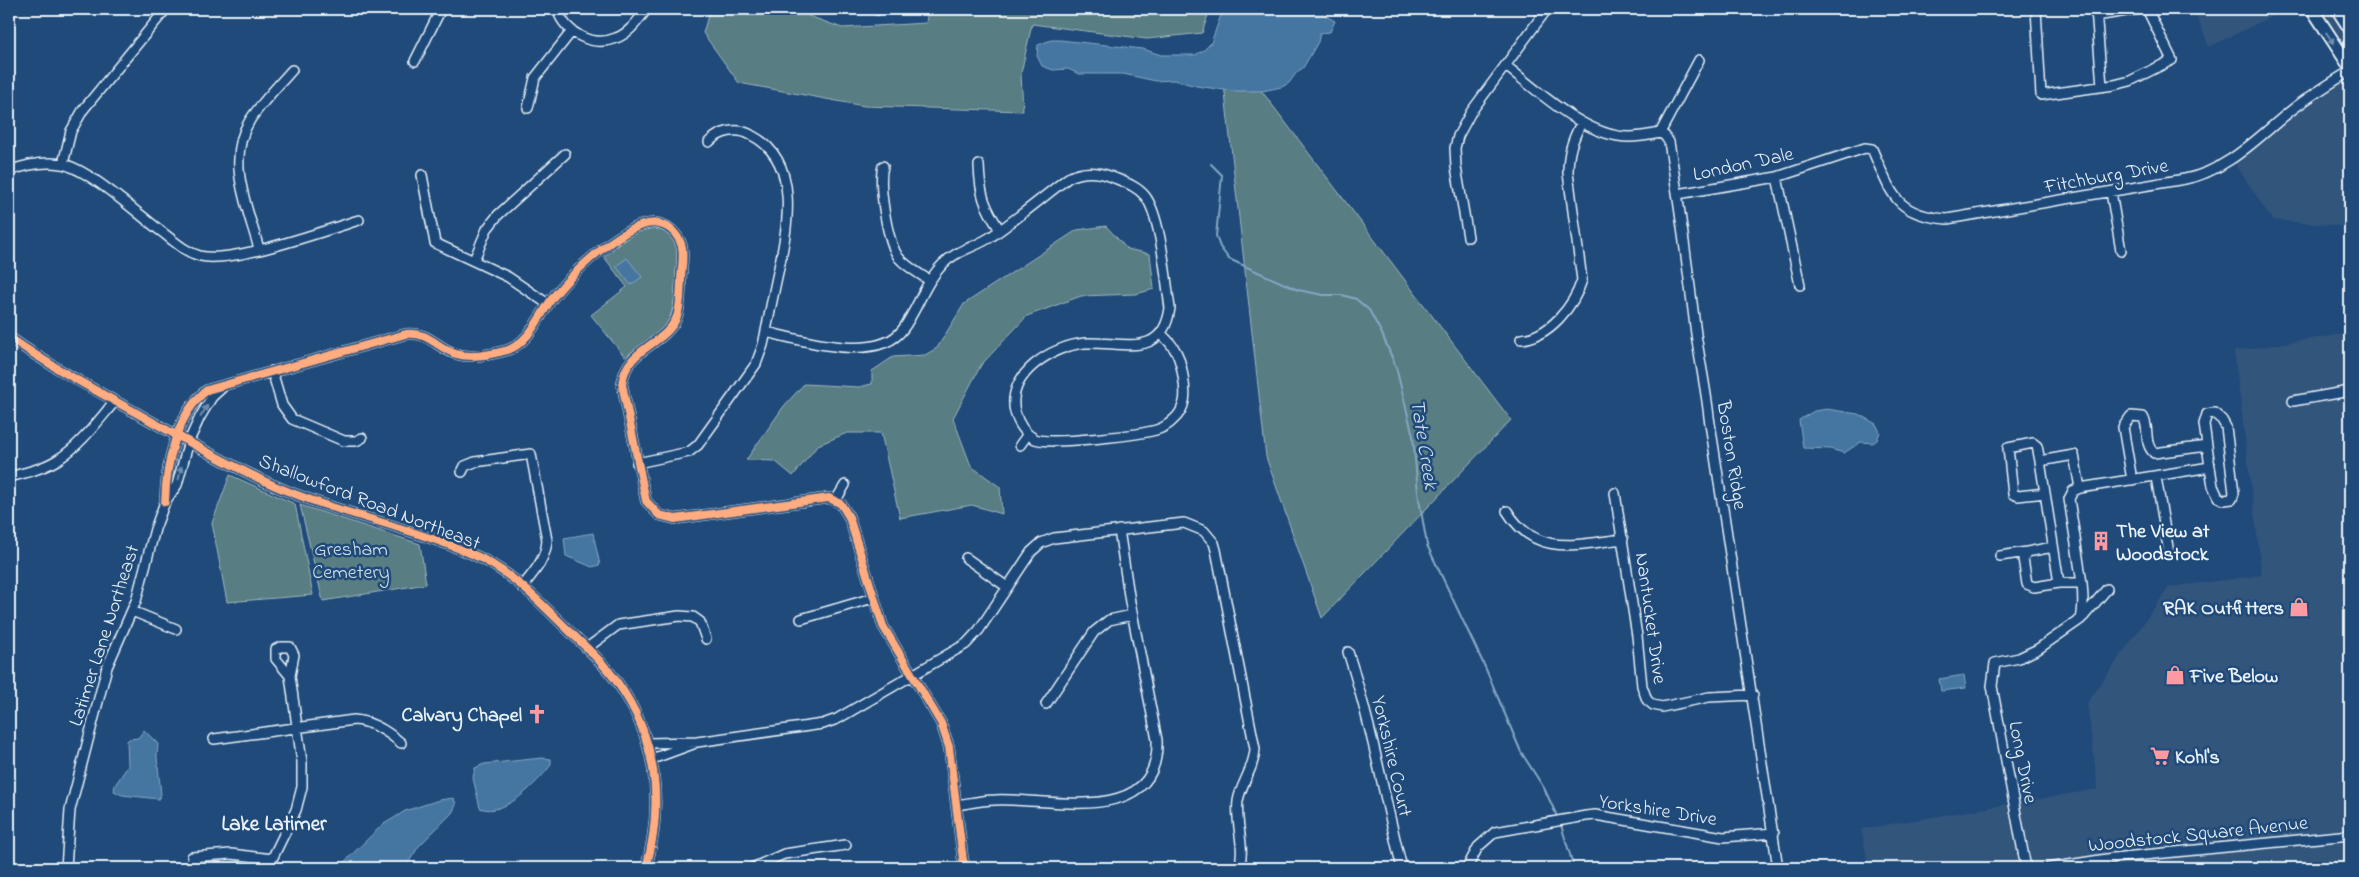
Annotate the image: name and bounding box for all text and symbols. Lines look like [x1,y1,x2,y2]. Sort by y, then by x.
one-way arrow [2325,32,2335,45]
street label: London Dale [1691,141,1796,190]
street label: Fitchburg Drive [2041,152,2171,204]
water label: Tate Creek [1401,397,1445,492]
street label: Boston Ridge [1706,398,1753,512]
one-way arrow [199,404,208,417]
street label: Shallowford Road Northeast [254,448,485,559]
one-way arrow [176,466,184,481]
place label: The View at Woodstock [2116,518,2210,570]
building icon: The View at Woodstock [2090,530,2112,552]
park label: Gresham Cemetery [312,536,390,588]
street label: Latimer Lane Northeast [62,541,148,730]
street label: Nantucket Drive [1626,551,1673,686]
place label: RAK Outfitters [2163,595,2284,624]
shop icon: RAK Outfitters [2288,596,2310,618]
place label: Five Below [2189,663,2278,692]
shop icon: Five Below [2164,664,2186,686]
street label: Yorkshire Court [1363,693,1419,820]
place label: Calvary Chapel [402,702,522,732]
church icon: Calvary Chapel [526,703,548,725]
street label: Long Drive [1998,719,2044,806]
place label: Kohl's [2175,744,2220,773]
supermarket icon: Kohl's [2149,745,2171,767]
street label: Yorkshire Drive [1597,788,1719,835]
district label: Lake Latimer [221,810,327,840]
street label: Woodstock Square Avenue [2087,810,2310,861]

